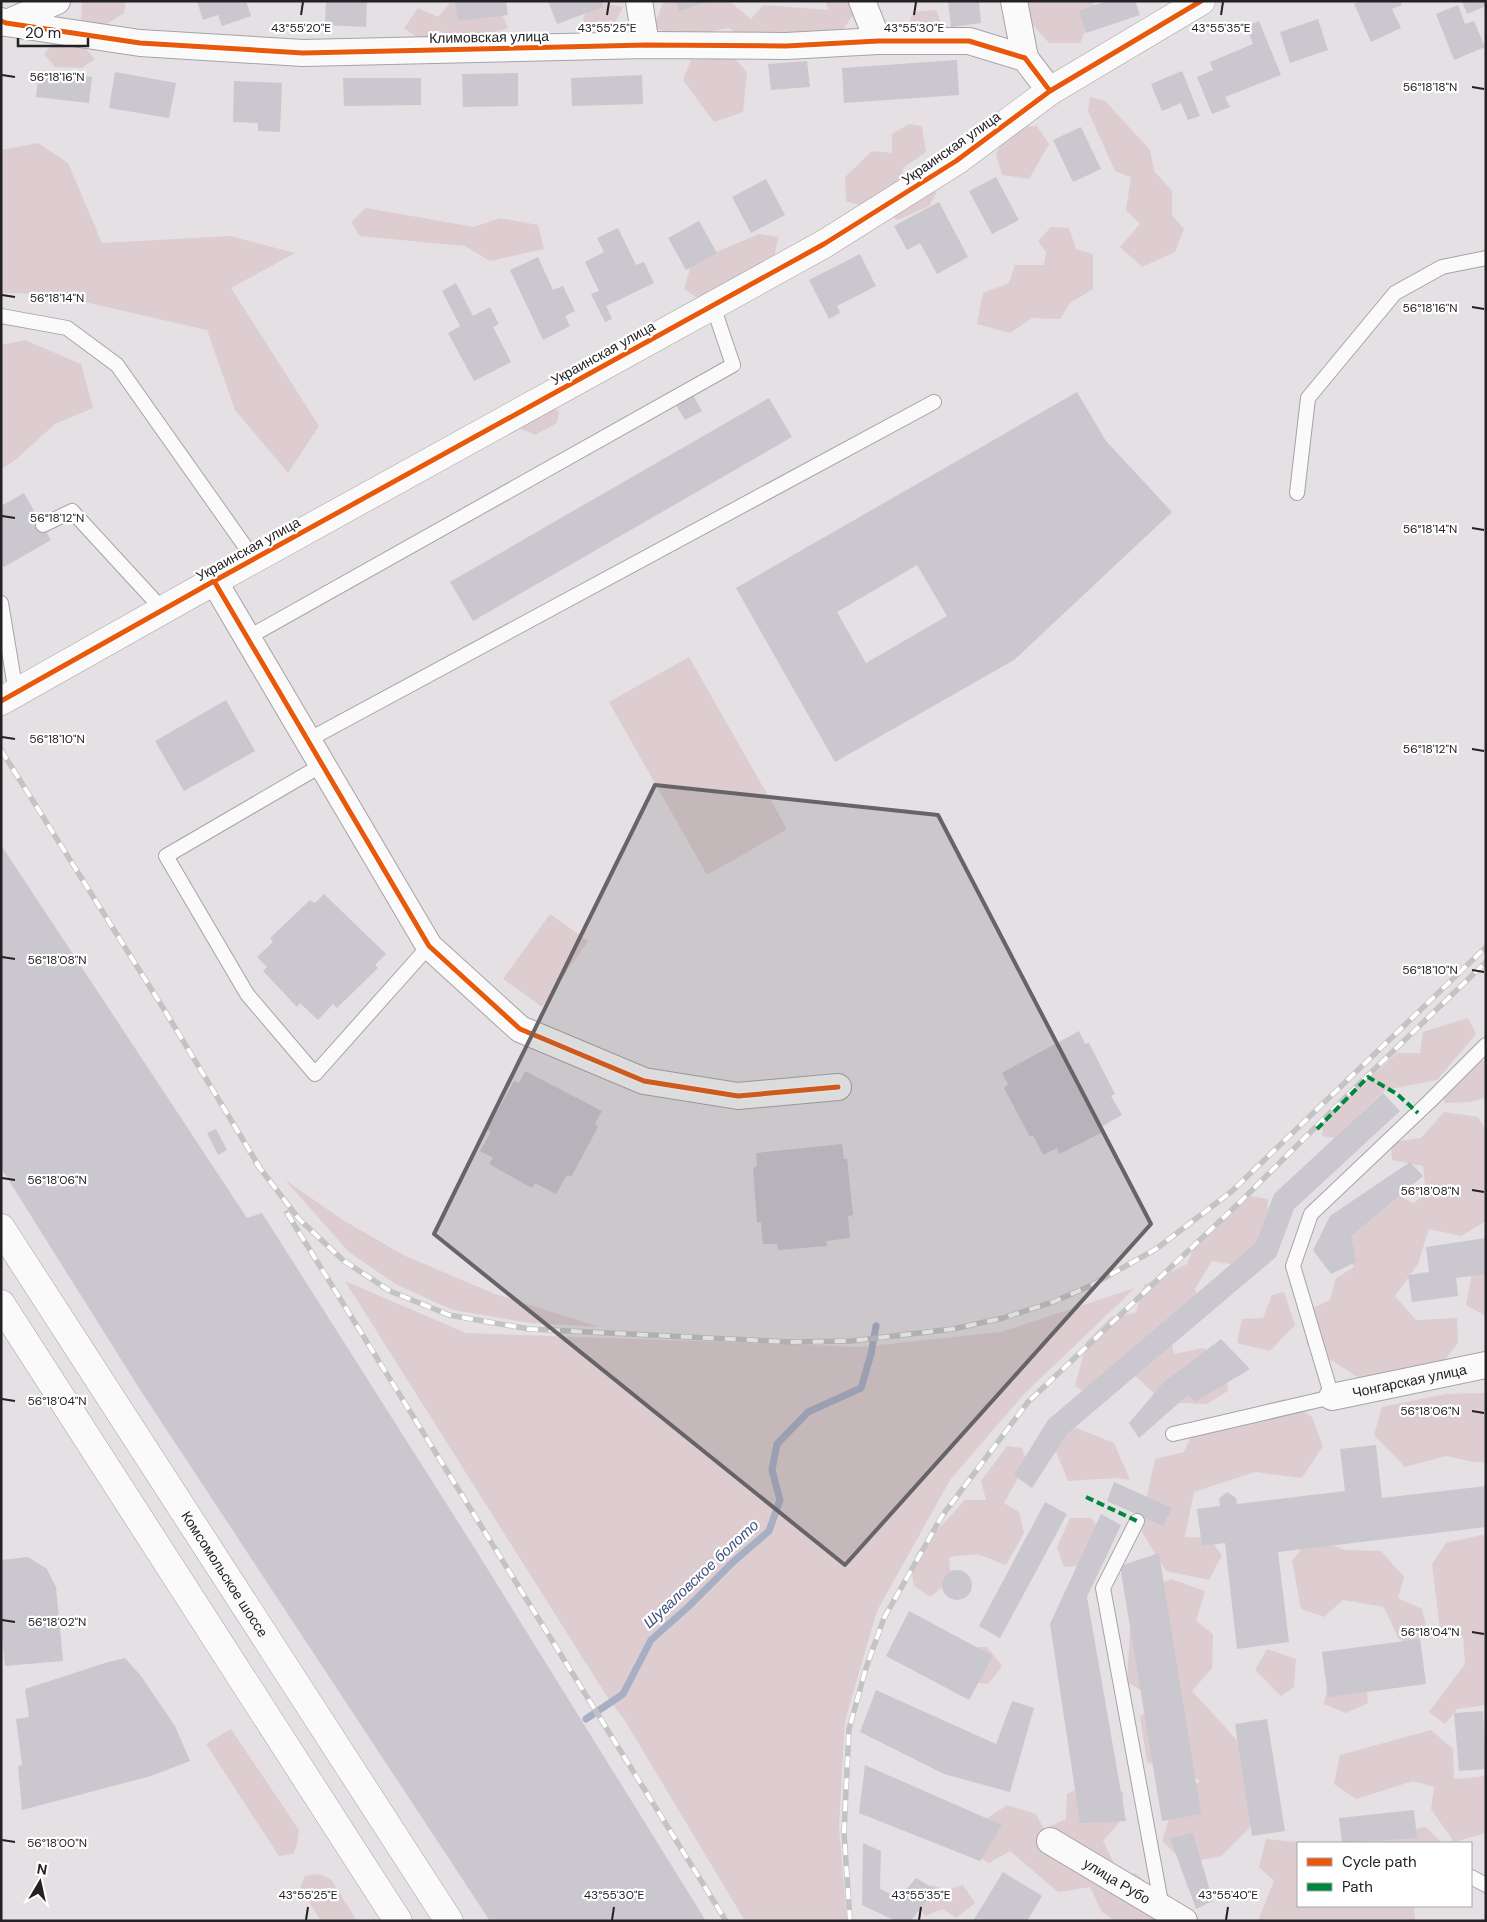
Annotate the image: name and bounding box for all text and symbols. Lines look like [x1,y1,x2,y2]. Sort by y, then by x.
scale bar [18,15,88,47]
text: 43°55'20"E [271,20,331,36]
text: 43°55'25"E [577,20,637,36]
text: 43°55'30"E [884,20,944,36]
text: 43°55'35"E [1191,20,1251,36]
text: 20 m [25,23,61,43]
street label: Климовская улица [429,27,549,47]
text: 56°18'16"N [30,69,85,85]
text: 56°18'18"N [1403,79,1457,95]
street label: Украинская улица [898,107,1004,189]
text: 56°18'14"N [30,290,84,306]
text: 56°18'16"N [1403,300,1458,316]
street label: Украинская улица [548,317,659,389]
text: 56°18'12"N [30,510,84,526]
street label: Украинская улица [193,513,304,585]
text: 56°18'14"N [1403,521,1457,537]
text: 56°18'10"N [29,731,85,747]
text: 56°18'12"N [1403,741,1457,757]
text: 56°18'08"N [27,952,87,968]
text: 56°18'10"N [1402,962,1458,978]
text: 56°18'06"N [27,1172,87,1188]
text: 56°18'08"N [1400,1183,1460,1199]
street label: Чонгарская улица [1351,1360,1468,1402]
text: 56°18'04"N [27,1393,87,1409]
text: 56°18'06"N [1400,1403,1460,1419]
street label: Комсомольское шоссе [177,1508,272,1641]
water label: Шуваловское болото [639,1515,763,1633]
text: 56°18'02"N [28,1614,86,1630]
text: 56°18'04"N [1400,1624,1460,1640]
text: 56°18'00"N [27,1835,87,1851]
legend [1297,1842,1472,1907]
text: Cycle path [1342,1852,1417,1872]
street label: улица Рубо [1080,1854,1154,1908]
north arrow [15,1857,65,1907]
text: N [36,1859,48,1879]
text: Path [1342,1877,1373,1897]
text: 43°55'25"E [278,1887,338,1903]
text: 43°55'30"E [584,1887,644,1903]
text: 43°55'35"E [891,1887,951,1903]
text: 43°55'40"E [1198,1887,1258,1903]

